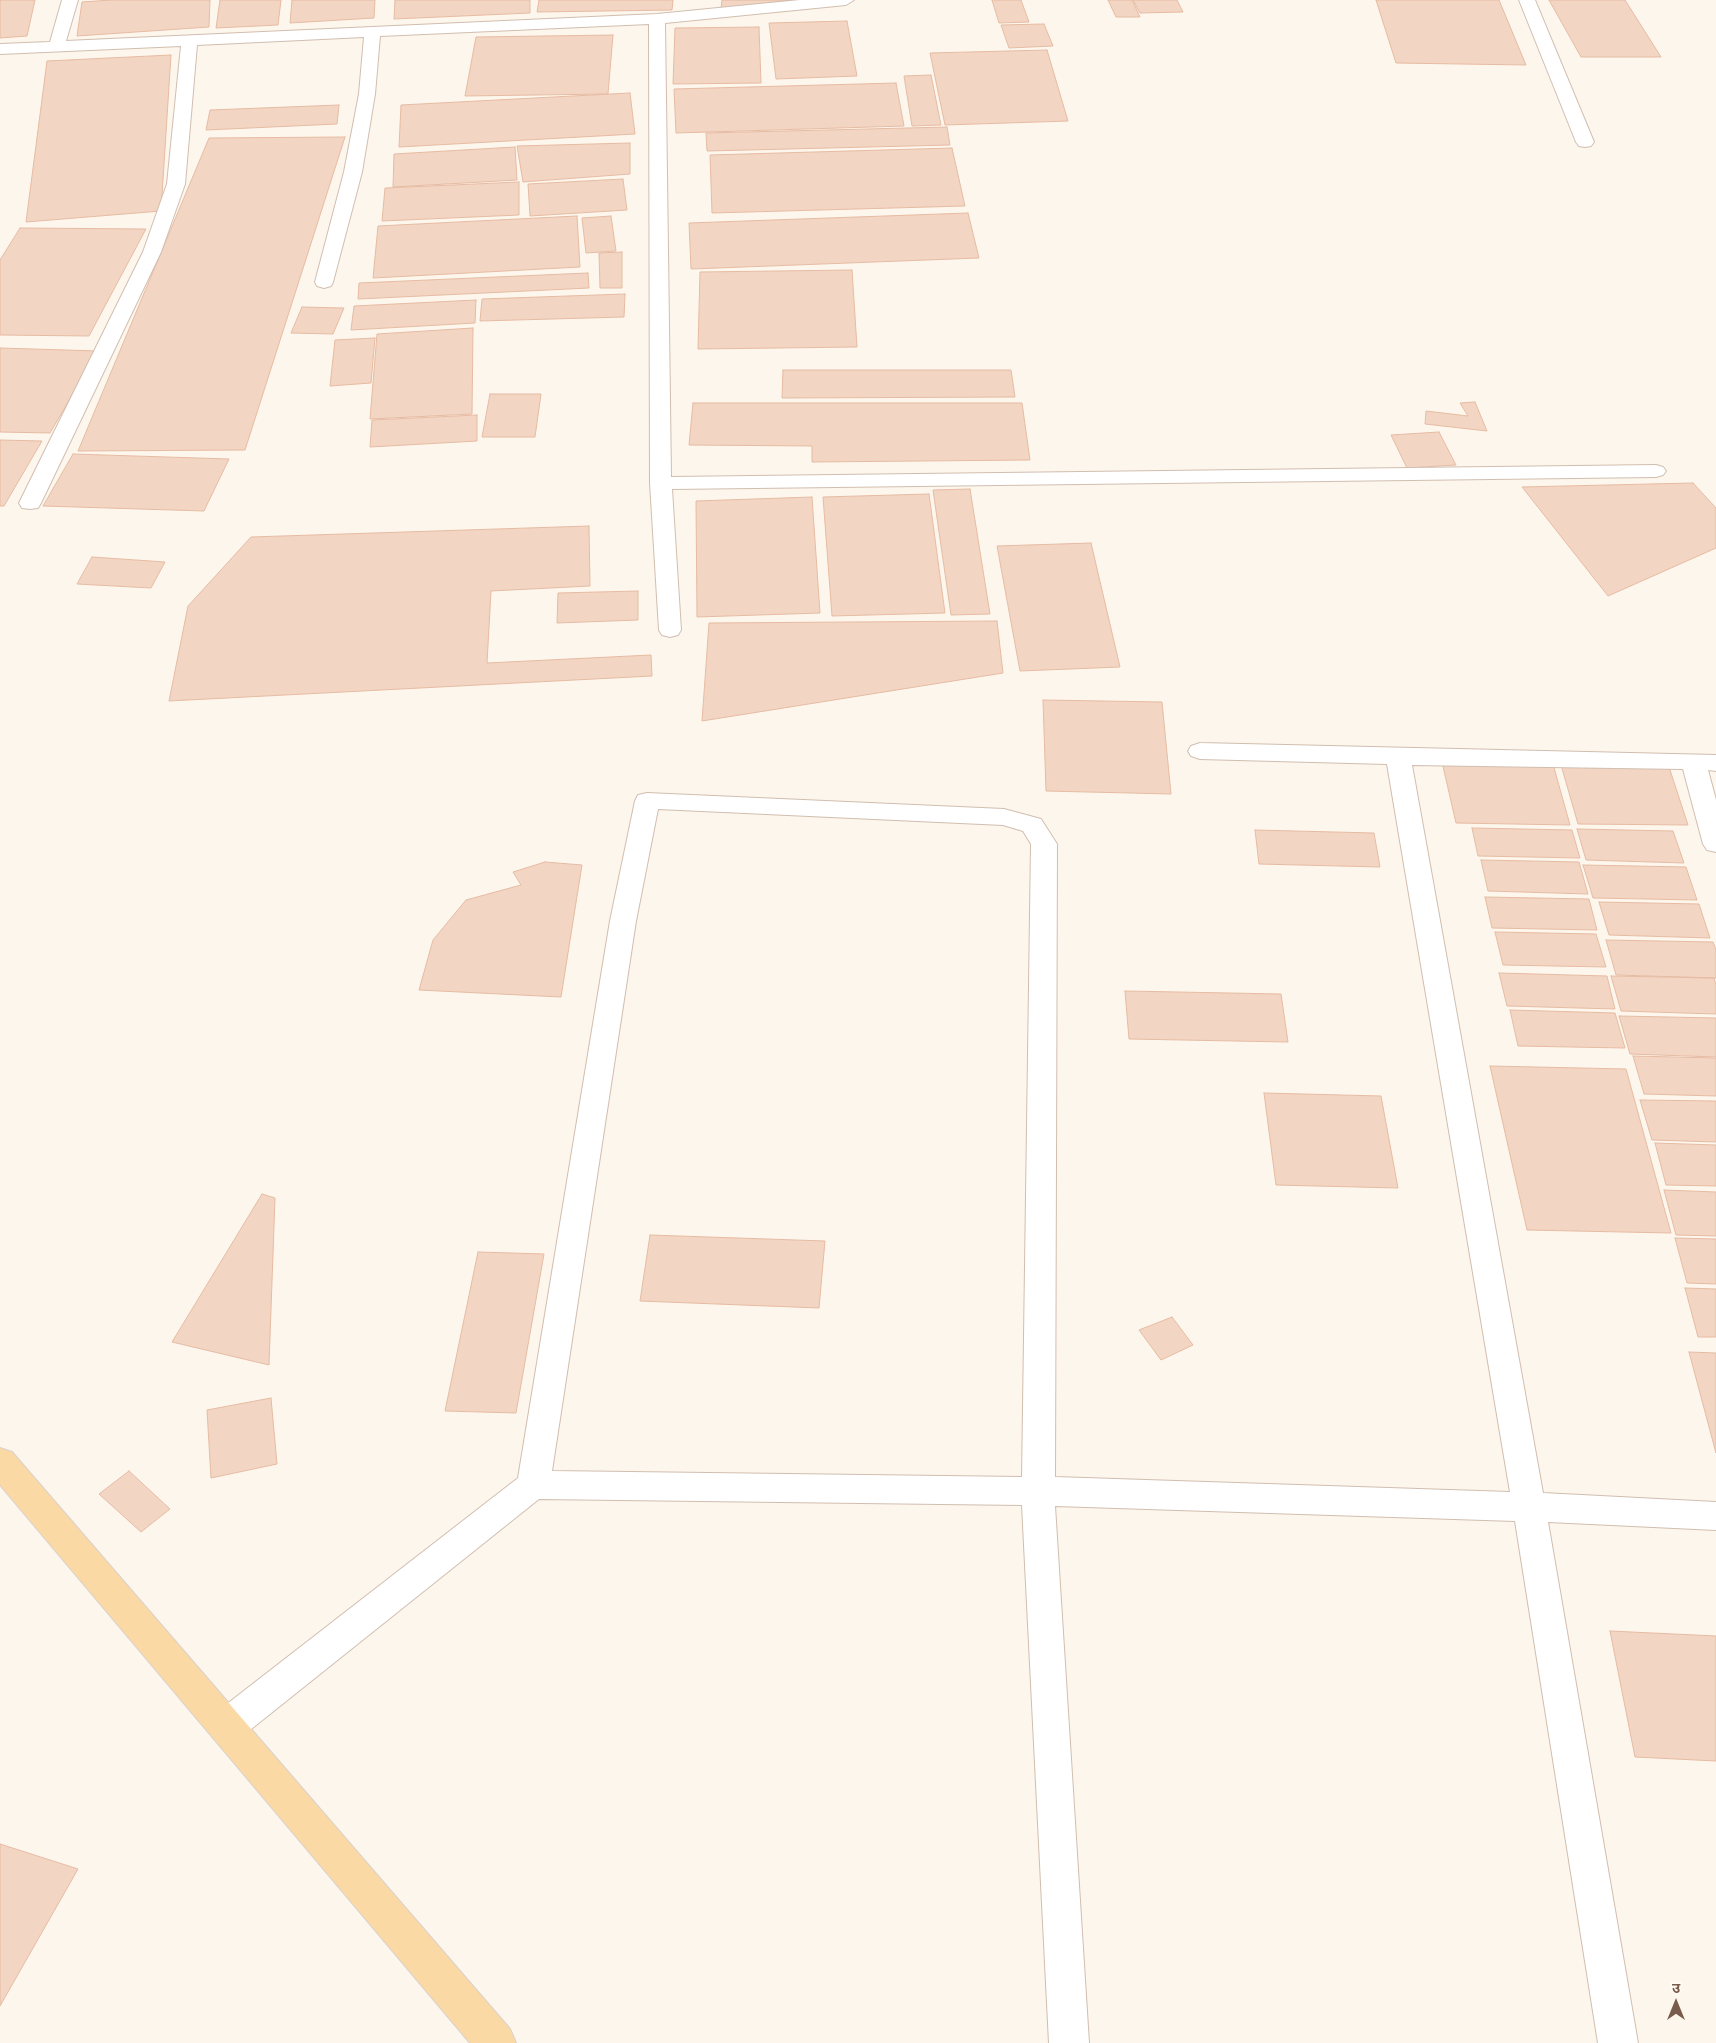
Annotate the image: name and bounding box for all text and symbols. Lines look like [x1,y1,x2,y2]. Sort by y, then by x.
north arrow [1651,1978,1701,2028]
text: उ [1672,1979,1680,1996]

